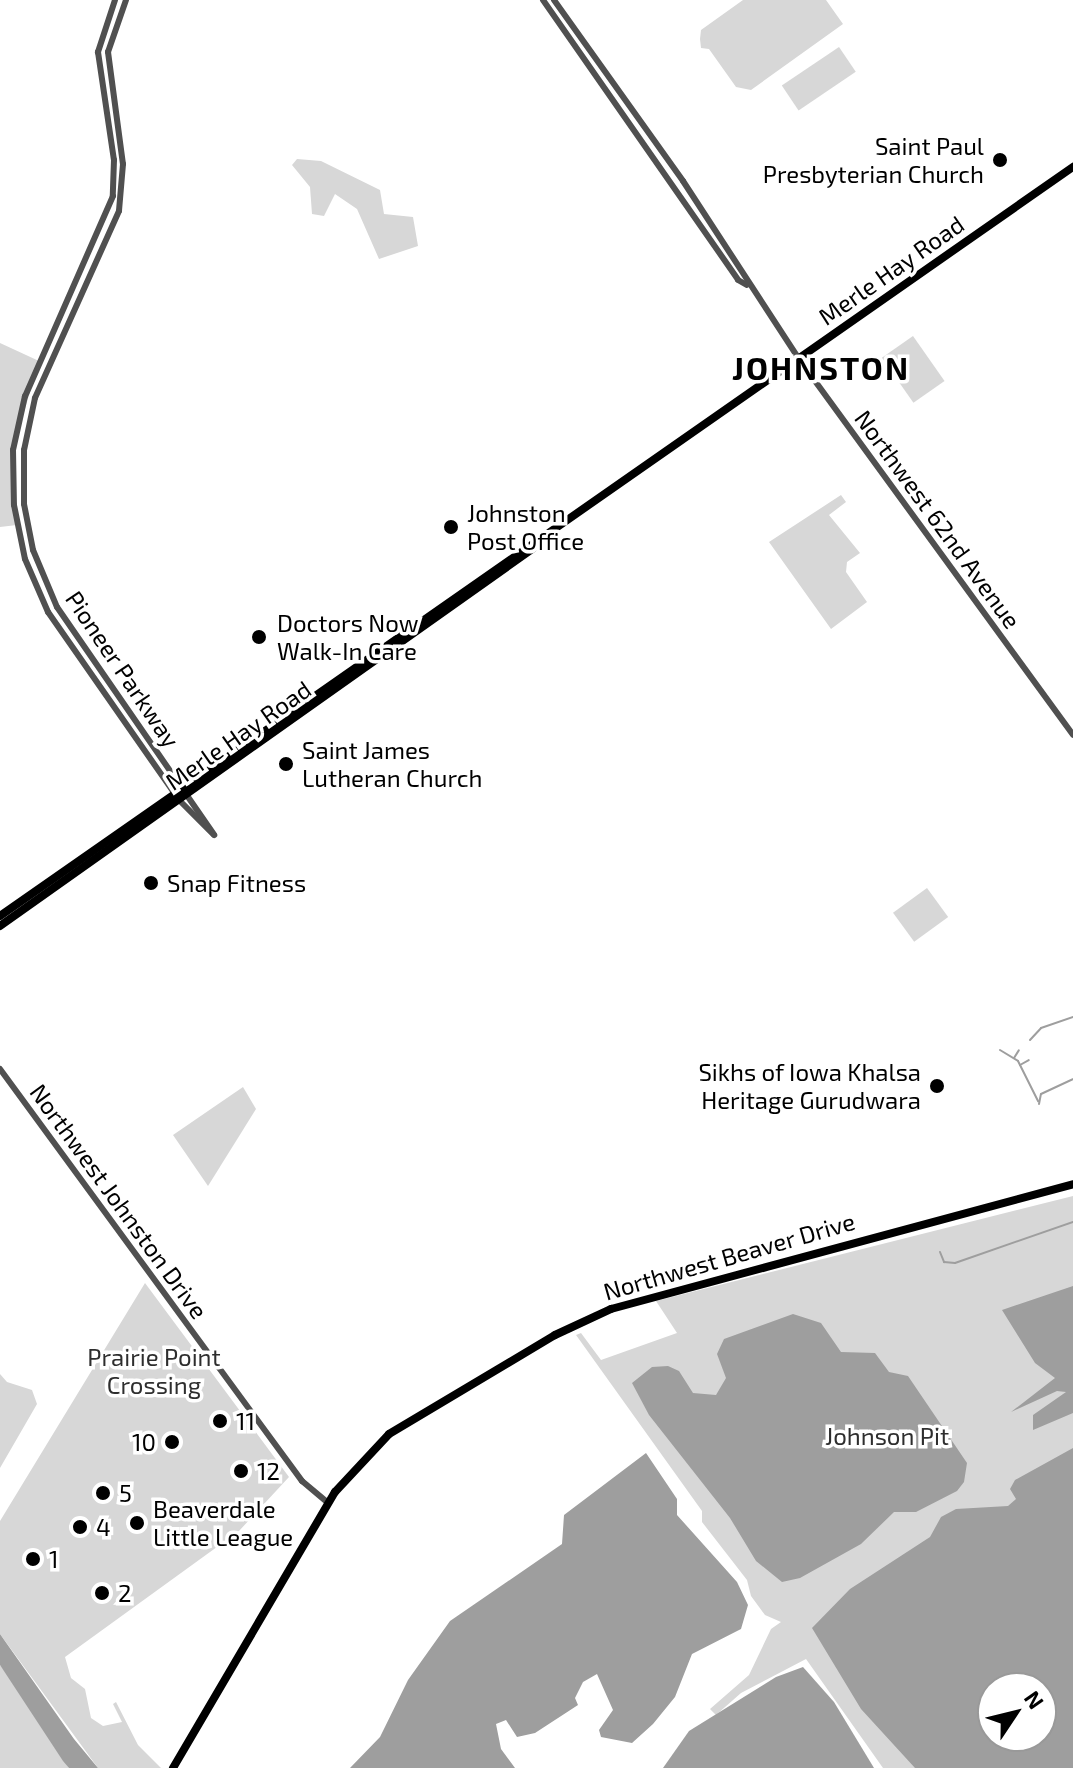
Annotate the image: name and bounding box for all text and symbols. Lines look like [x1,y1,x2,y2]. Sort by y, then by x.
place label: Saint Paul Presbyterian Church [763,132,984,188]
marker: Saint Paul Presbyterian Church [991,151,1009,169]
street label: Merle Hay Road [813,209,969,331]
district label: JOHNSTON [732,348,910,386]
street label: Northwest 62nd Avenue [849,404,1027,634]
place label: Johnston Post Office [467,499,584,555]
marker: Johnston Post Office [442,518,460,536]
street label: Pioneer Parkway [60,585,186,753]
place label: Doctors Now Walk-In Care [277,609,419,665]
marker: Doctors Now Walk-In Care [248,626,270,648]
street label: Merle Hay Road [160,674,316,796]
place label: Saint James Lutheran Church [302,736,482,792]
marker: Saint James Lutheran Church [277,755,295,773]
place label: Snap Fitness [167,869,306,897]
marker: Snap Fitness [142,874,160,892]
place label: Sikhs of Iowa Khalsa Heritage Gurudwara [698,1058,921,1114]
marker: Sikhs of Iowa Khalsa Heritage Gurudwara [928,1077,946,1095]
street label: Northwest Johnston Drive [24,1078,214,1324]
street label: Northwest Beaver Drive [600,1206,858,1306]
park label: Prairie Point Crossing [87,1343,221,1399]
place label: 11 [236,1407,255,1435]
marker: 11 [211,1412,229,1430]
park label: Johnson Pit [825,1422,949,1450]
place label: 10 [132,1428,156,1456]
marker: 10 [163,1433,181,1451]
place label: 12 [257,1457,280,1485]
marker: 12 [232,1462,250,1480]
place label: 5 [119,1479,132,1507]
marker: 5 [94,1484,112,1502]
place label: Beaverdale Little League [153,1495,293,1551]
place label: 4 [96,1513,111,1541]
marker: Beaverdale Little League [128,1514,146,1532]
marker: 4 [71,1518,89,1536]
place label: 1 [49,1545,59,1573]
marker: 1 [24,1550,42,1568]
place label: 2 [118,1579,131,1607]
marker: 2 [93,1584,111,1602]
north arrow [977,1672,1057,1752]
text: N [1020,1685,1050,1713]

